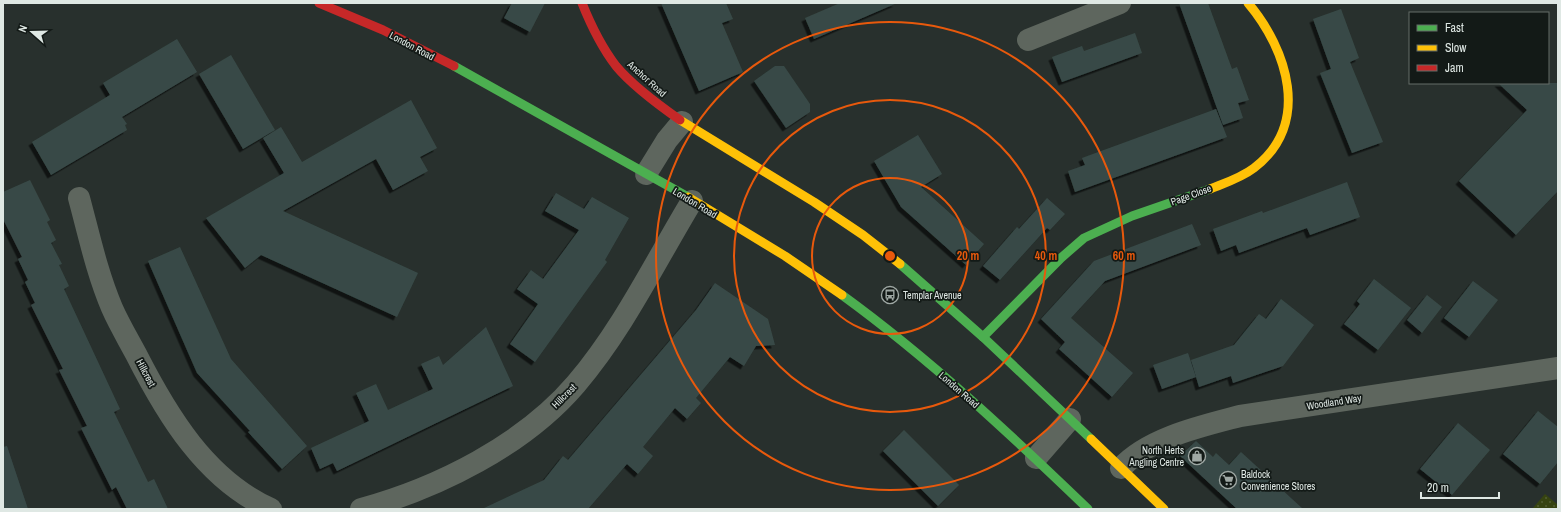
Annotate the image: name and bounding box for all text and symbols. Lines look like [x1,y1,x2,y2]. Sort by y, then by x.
north arrow [12,12,52,52]
legend [1409,12,1549,84]
text: Fast [1445,20,1464,36]
text: N [15,23,30,34]
street label: London Road [387,29,437,63]
text: Slow [1445,40,1467,56]
street label: Anchor Road [624,57,669,100]
text: Jam [1445,60,1464,76]
street label: Page Close [1169,181,1214,208]
street label: London Road [671,185,719,221]
text: 20 m [957,248,979,264]
text: 40 m [1035,248,1057,264]
text: 60 m [1113,248,1135,264]
centre of rings [883,249,897,263]
bus stop icon: Templar Avenue [880,285,900,305]
place label: Templar Avenue [903,289,962,302]
street label: Hillcrest [133,357,159,390]
street label: London Road [936,369,982,411]
street label: Hillcrest [549,380,580,411]
street label: Woodland Way [1306,391,1363,413]
place label: North Herts Angling Centre [1128,444,1184,469]
shop icon: North Herts Angling Centre [1187,446,1207,466]
place label: Baldock Convenience Stores [1241,468,1315,493]
supermarket icon: Baldock Convenience Stores [1218,470,1238,490]
scale bar [1421,474,1499,500]
text: 20 m [1427,480,1449,496]

